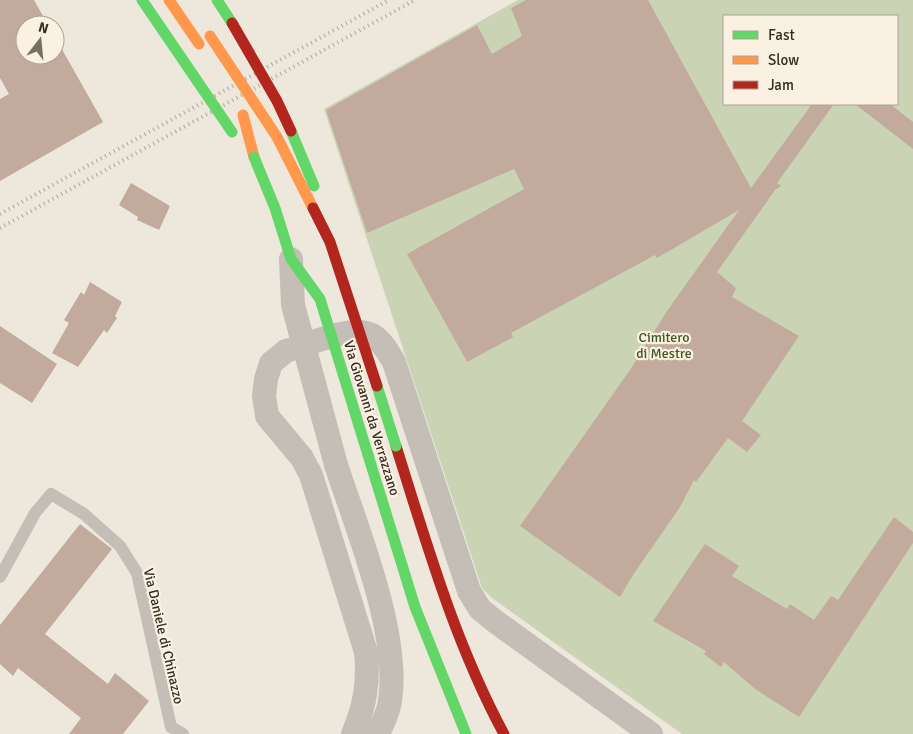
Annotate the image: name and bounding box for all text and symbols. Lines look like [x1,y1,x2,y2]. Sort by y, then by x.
north arrow [15,15,65,65]
legend [723,15,898,105]
text: N [36,18,50,37]
text: Fast [768,26,795,44]
text: Slow [768,51,799,69]
text: Jam [768,76,794,94]
park label: Cimitero di Mestre [636,329,692,362]
street label: Via Giovanni da Verrazzano [340,339,403,498]
street label: Via Daniele di Chinazzo [140,566,187,706]

